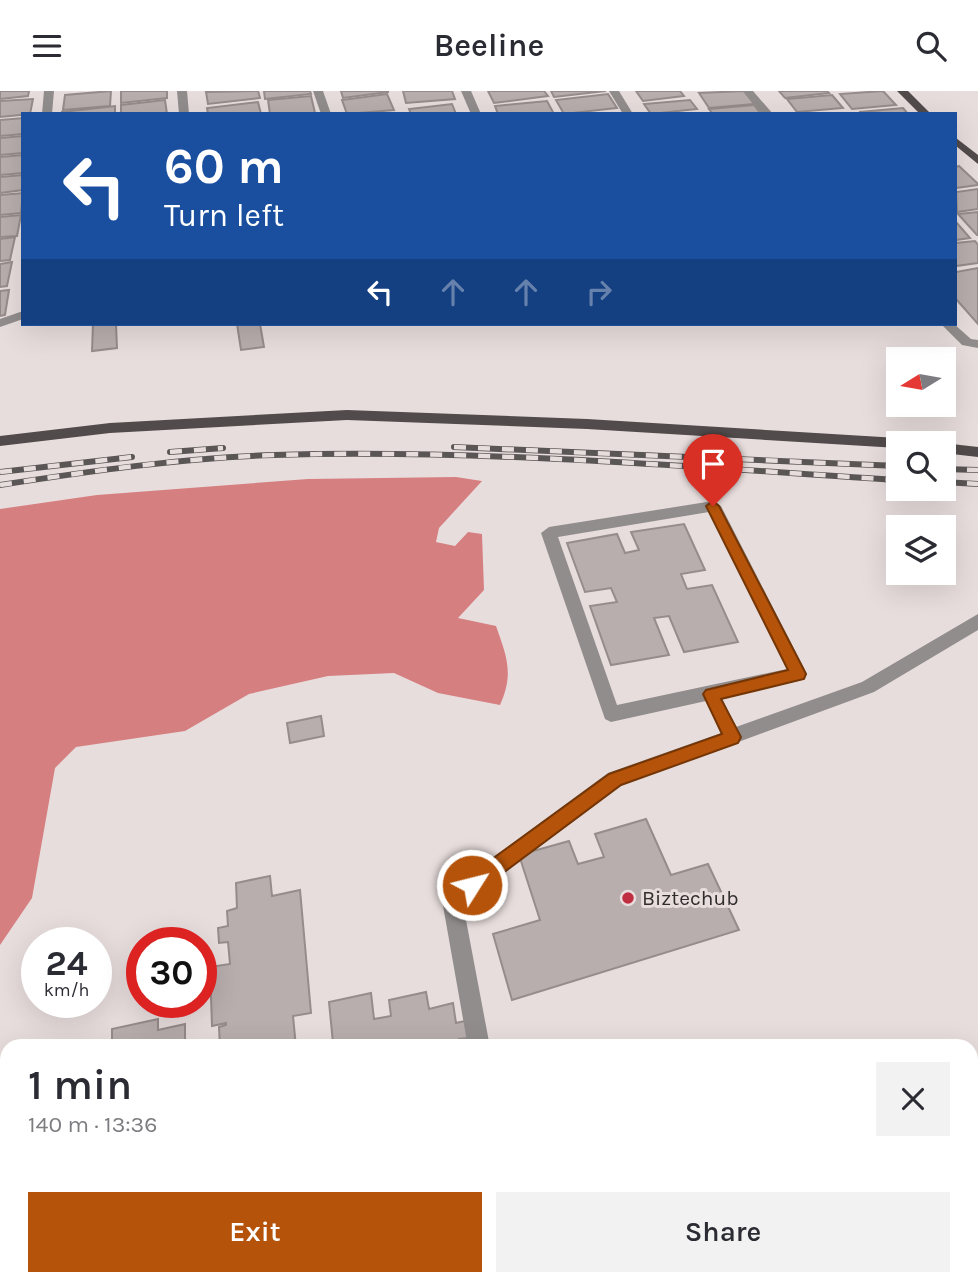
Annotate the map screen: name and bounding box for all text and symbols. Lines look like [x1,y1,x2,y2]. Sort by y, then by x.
icon: menu [28,27,66,65]
text: Beeline [434,27,544,64]
icon: search [912,27,950,65]
text: 60 m [164,138,284,195]
icon: left [49,140,140,231]
text: Turn left [164,197,284,234]
icon: left [361,273,399,311]
icon: ahead [434,273,472,311]
icon: ahead [507,273,545,311]
icon: right [580,273,618,311]
north arrow [886,347,956,417]
map controls [886,347,956,585]
button: search [886,431,956,501]
pin [683,434,743,506]
icon: arrive [694,445,732,483]
button: layers [886,515,956,585]
position arrow [435,848,509,922]
place label: Biztechub [642,886,739,910]
marker: Biztechub [620,890,636,906]
speed limit sign: 30 [126,927,217,1018]
text: 24 [46,943,88,984]
text: km/h [44,979,89,1001]
text: 1 min [28,1060,132,1110]
button: close [876,1062,950,1136]
text: 140 m · 13:36 [28,1111,157,1138]
button: Exit [28,1192,482,1272]
button: Share [496,1192,950,1272]

